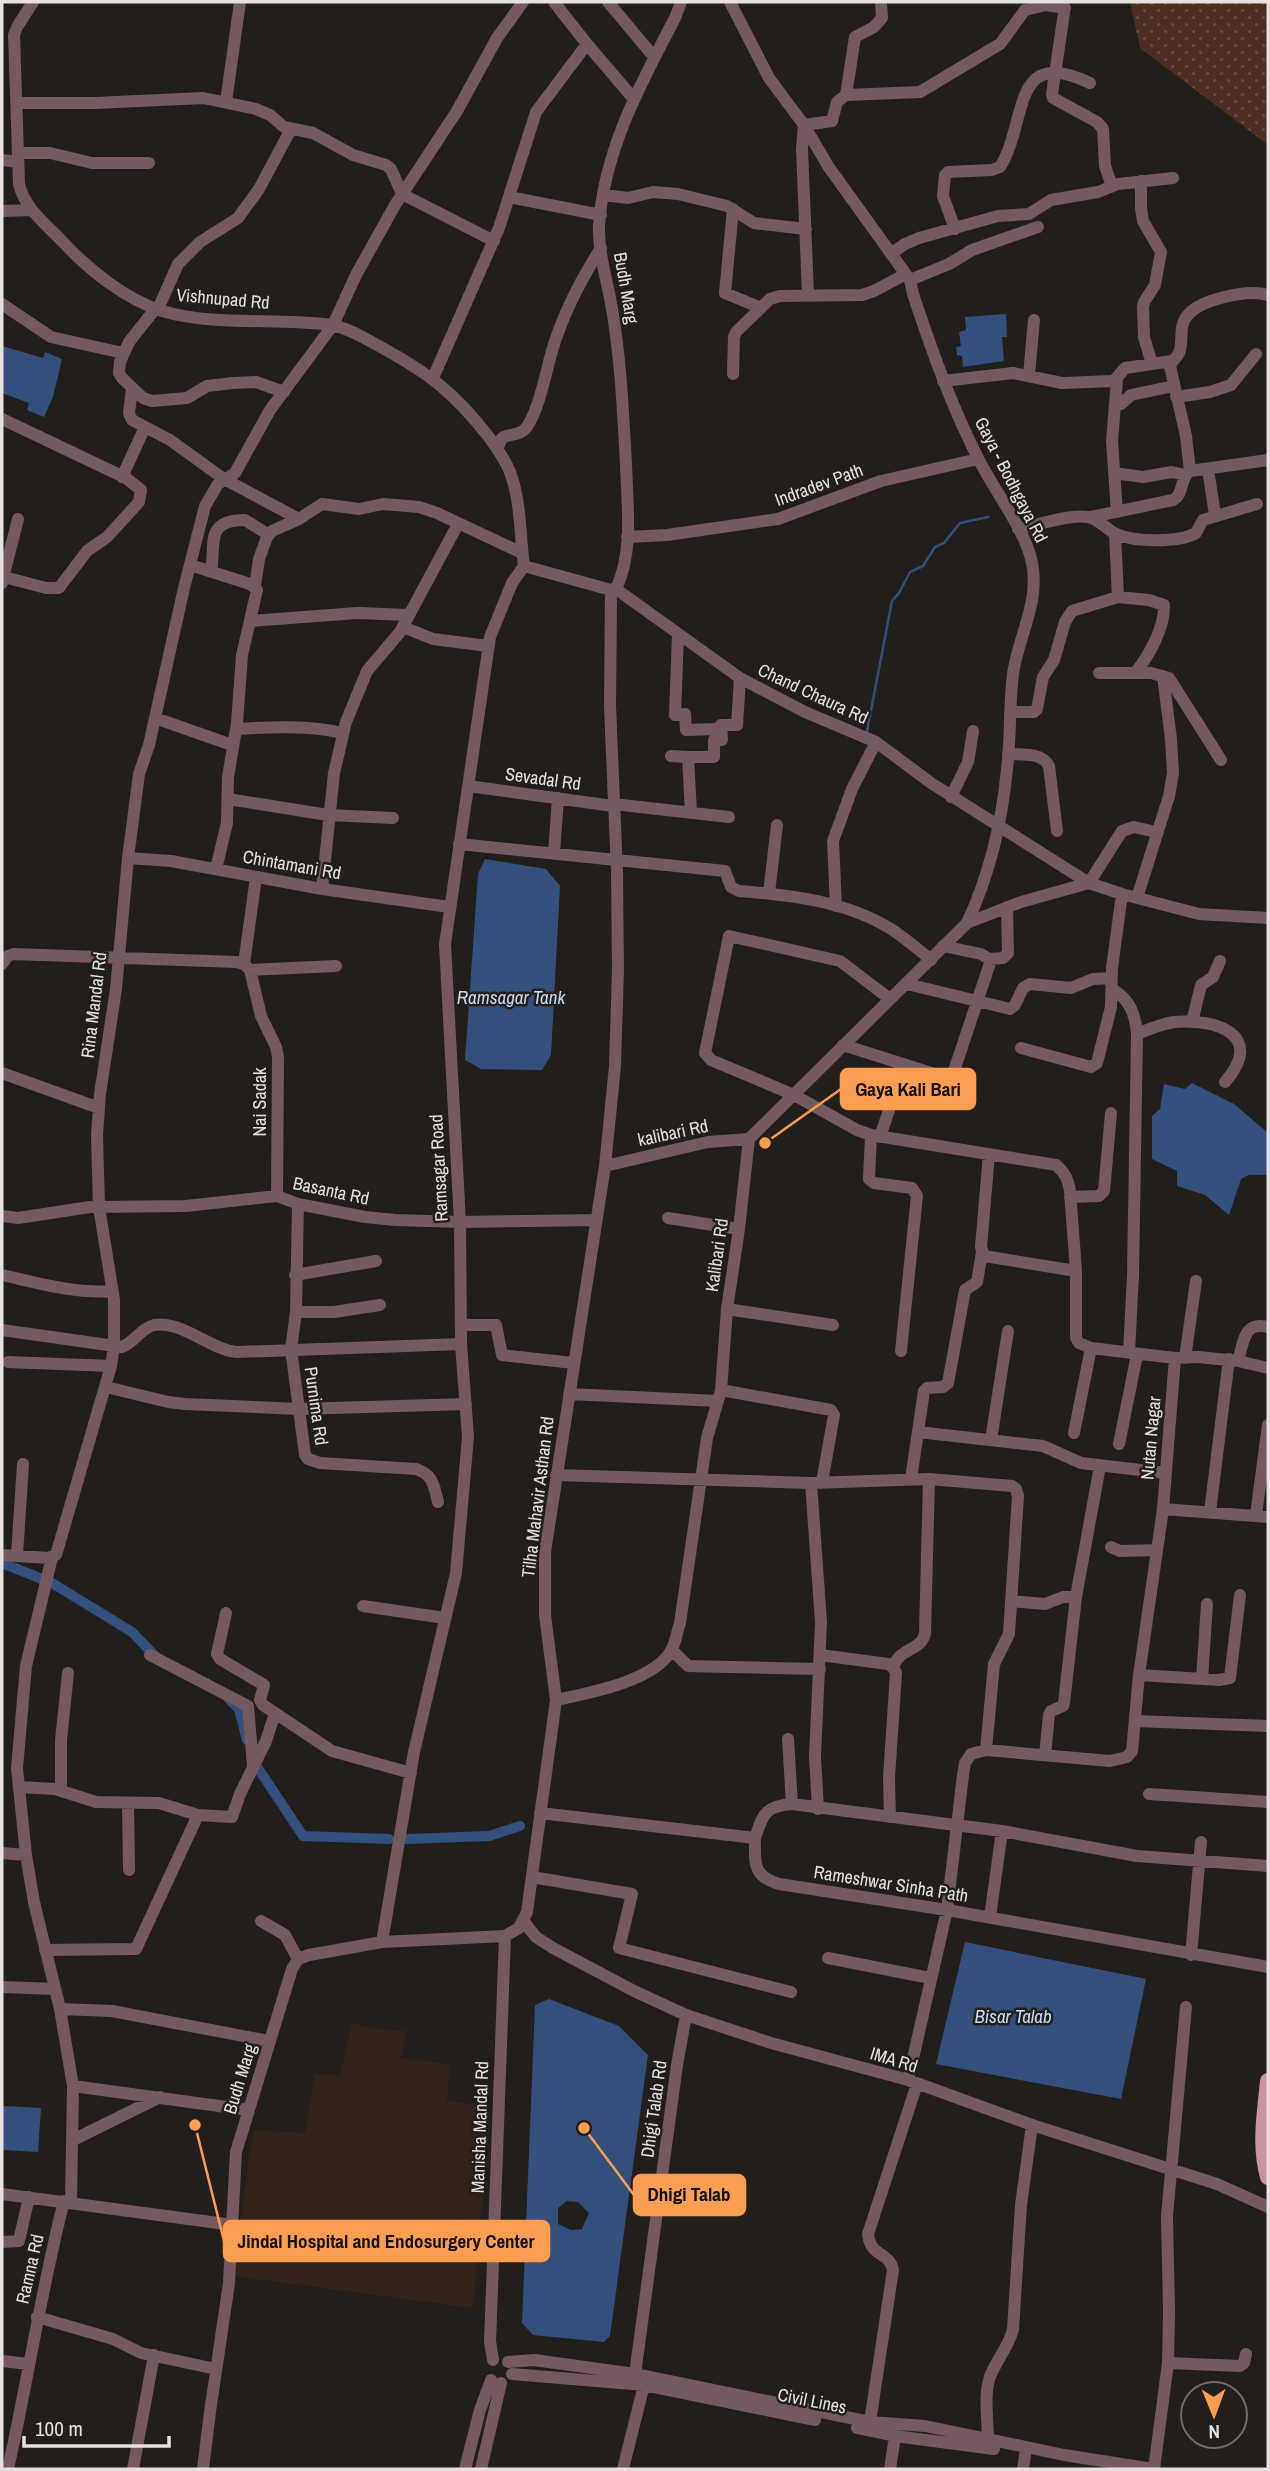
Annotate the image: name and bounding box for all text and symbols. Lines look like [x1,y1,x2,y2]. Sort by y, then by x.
street label: Budh Marg [608,250,645,326]
street label: Vishnupad Rd [175,282,271,315]
street label: Gaya - Bodhgaya Rd [969,413,1054,547]
street label: Indradev Path [771,457,866,512]
street label: Chand Chaura Rd [754,657,872,730]
street label: Sevadal Rd [504,761,583,796]
street label: Chintamani Rd [241,844,343,885]
street label: Rina Mandal Rd [75,950,112,1059]
water label: Ramsagar Tank [457,984,566,1010]
street label: Nai Sadak [247,1067,272,1136]
callout: Gaya Kali Bari [841,1069,975,1109]
text: Gaya Kali Bari [855,1076,961,1102]
street label: kalibari Rd [635,1113,710,1152]
street label: Ramsagar Road [423,1114,454,1222]
street label: Basanta Rd [291,1170,371,1211]
street label: Kalibari Rd [699,1217,734,1293]
street label: Purnima Rd [299,1365,334,1447]
street label: Nutan Nagar [1134,1395,1167,1481]
street label: Tilha Mahavir Asthan Rd [515,1415,560,1579]
street label: Rameshwar Sinha Path [812,1859,970,1908]
water label: Bisar Talab [974,2003,1052,2029]
street label: Budh Marg [217,2040,262,2117]
street label: IMA Rd [867,2040,921,2079]
street label: Dhigi Talab Rd [634,2059,673,2159]
street label: Manisha Mandal Rd [465,2061,494,2193]
callout: Dhigi Talab [634,2175,745,2215]
text: Dhigi Talab [648,2181,730,2207]
callout: Jindal Hospital and Endosurgery Center [224,2221,549,2261]
text: Jindal Hospital and Endosurgery Center [238,2228,534,2254]
street label: Ramna Rd [9,2232,50,2306]
north arrow [1179,2380,1249,2450]
street label: Civil Lines [775,2382,849,2419]
scale bar [24,2404,170,2448]
text: 100 m [35,2414,83,2443]
text: N [1208,2419,1220,2445]

